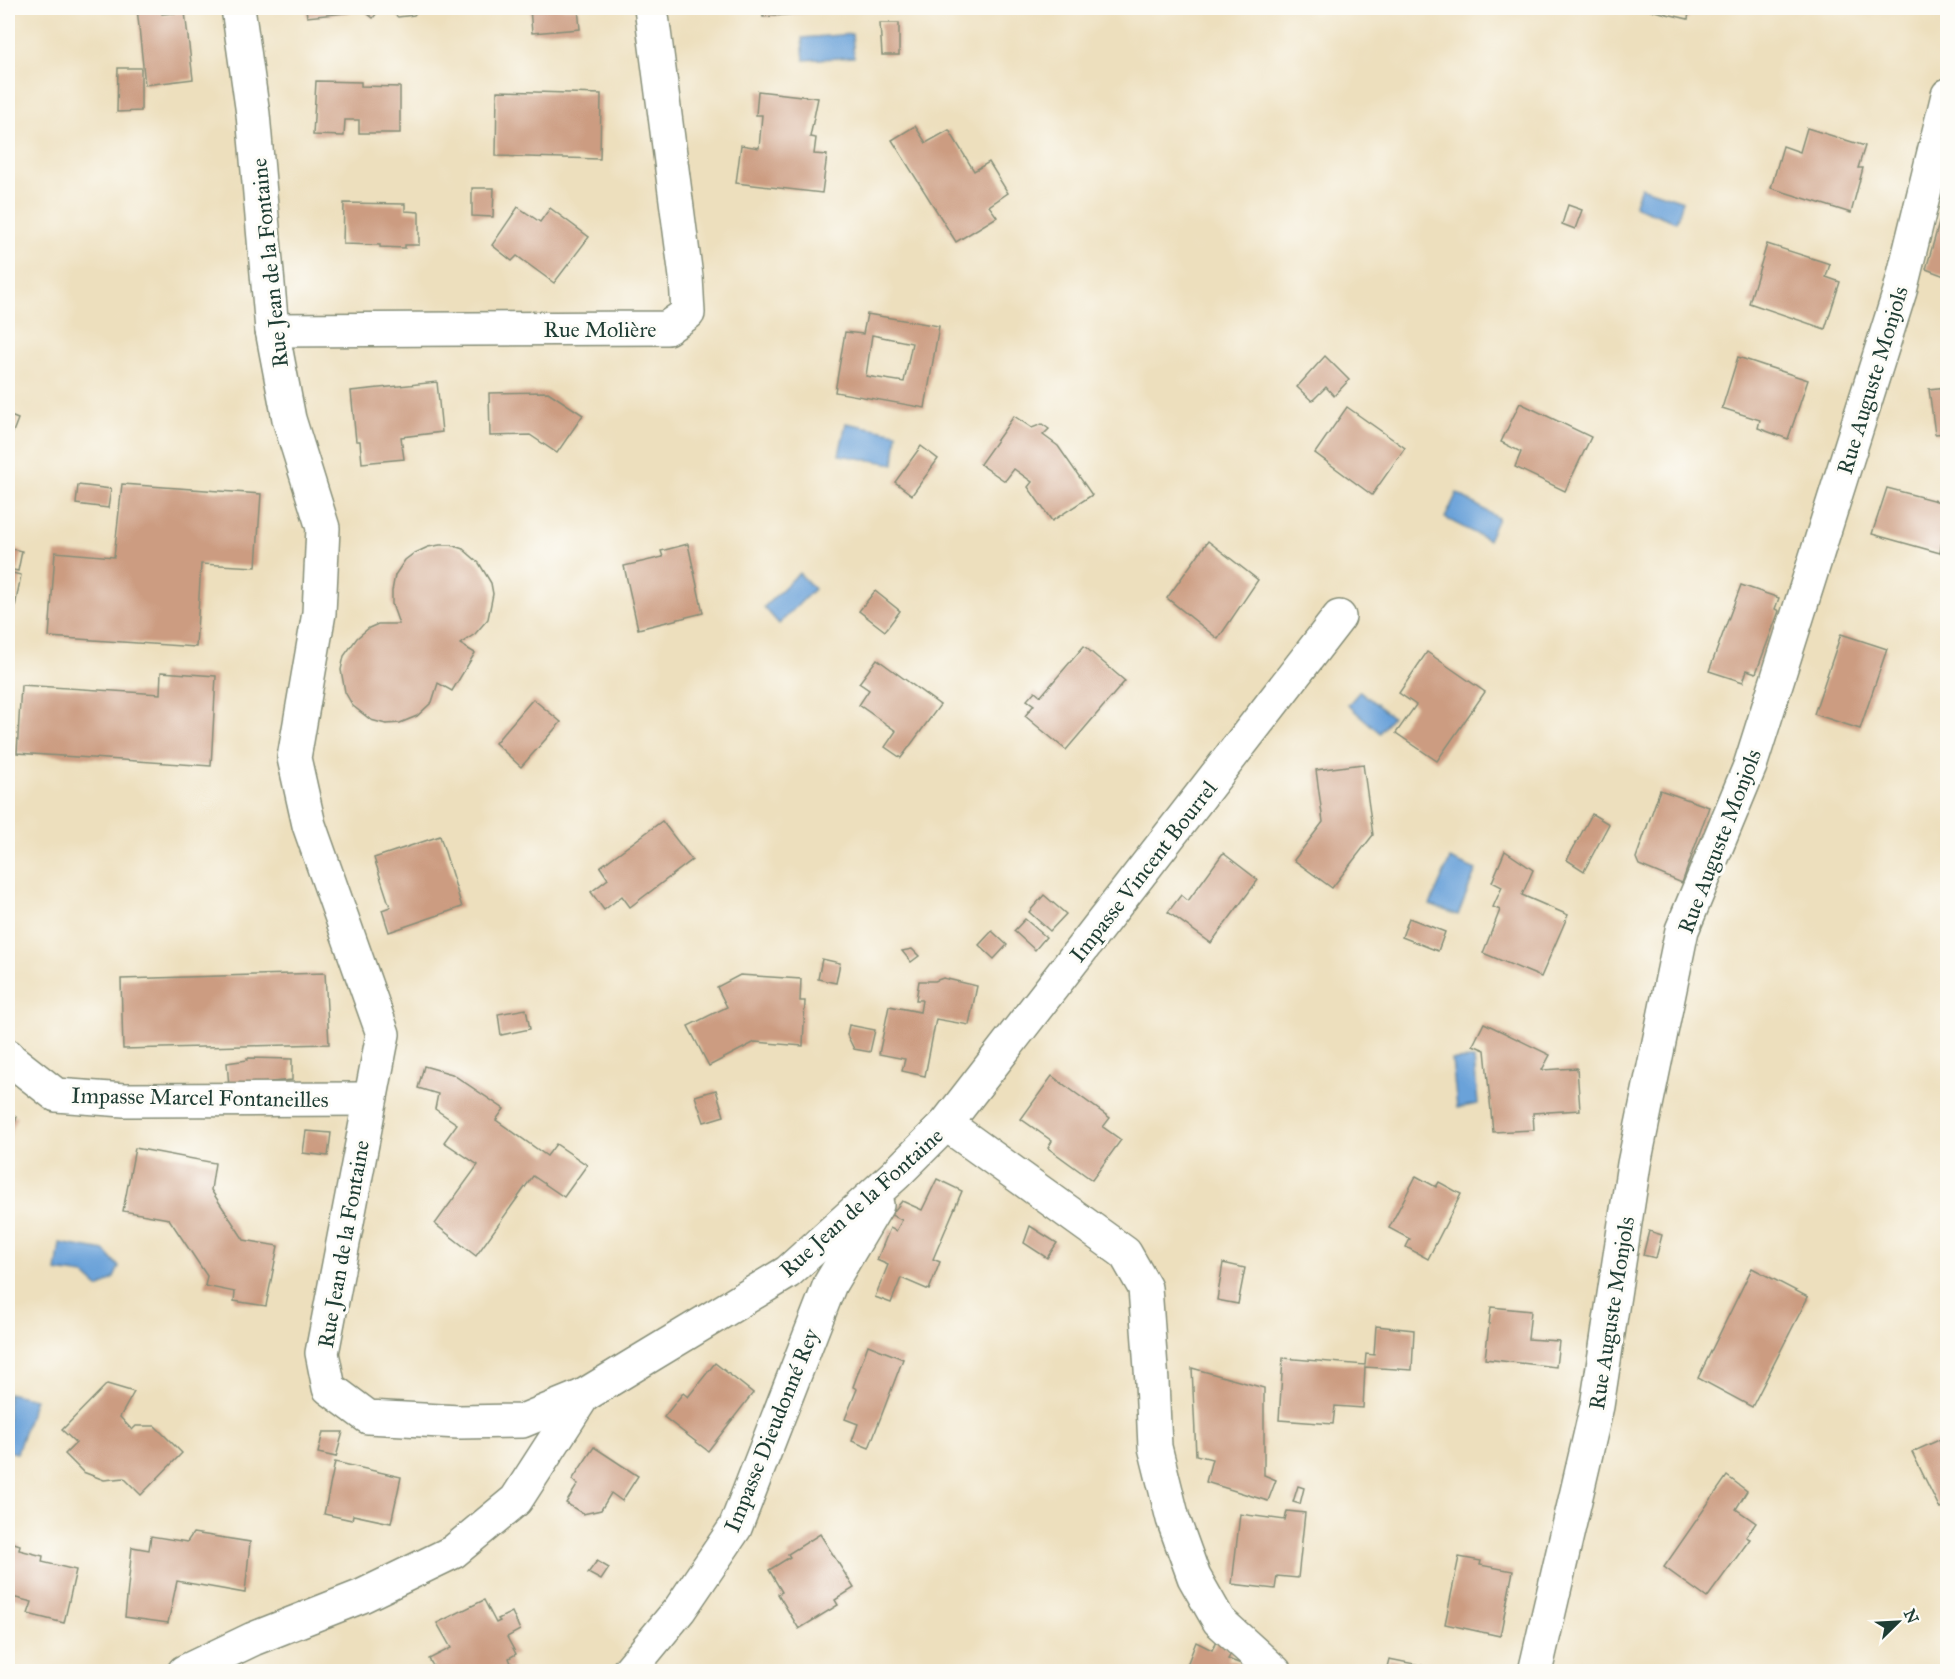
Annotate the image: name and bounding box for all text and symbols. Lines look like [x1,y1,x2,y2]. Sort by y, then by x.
street label: Rue Jean de la Fontaine [245,157,294,369]
street label: Rue Auguste Monjols [1831,283,1914,477]
street label: Rue Molière [544,316,656,343]
street label: Rue Auguste Monjols [1672,745,1767,937]
street label: Impasse Vincent Bourrel [1064,775,1223,968]
street label: Impasse Marcel Fontaneilles [71,1082,329,1113]
street label: Rue Jean de la Fontaine [774,1122,949,1283]
street label: Rue Jean de la Fontaine [312,1138,375,1350]
street label: Rue Auguste Monjols [1583,1215,1640,1412]
street label: Impasse Dieudonné Rey [718,1324,825,1536]
north arrow [1868,1592,1928,1652]
text: N [1900,1606,1923,1627]

